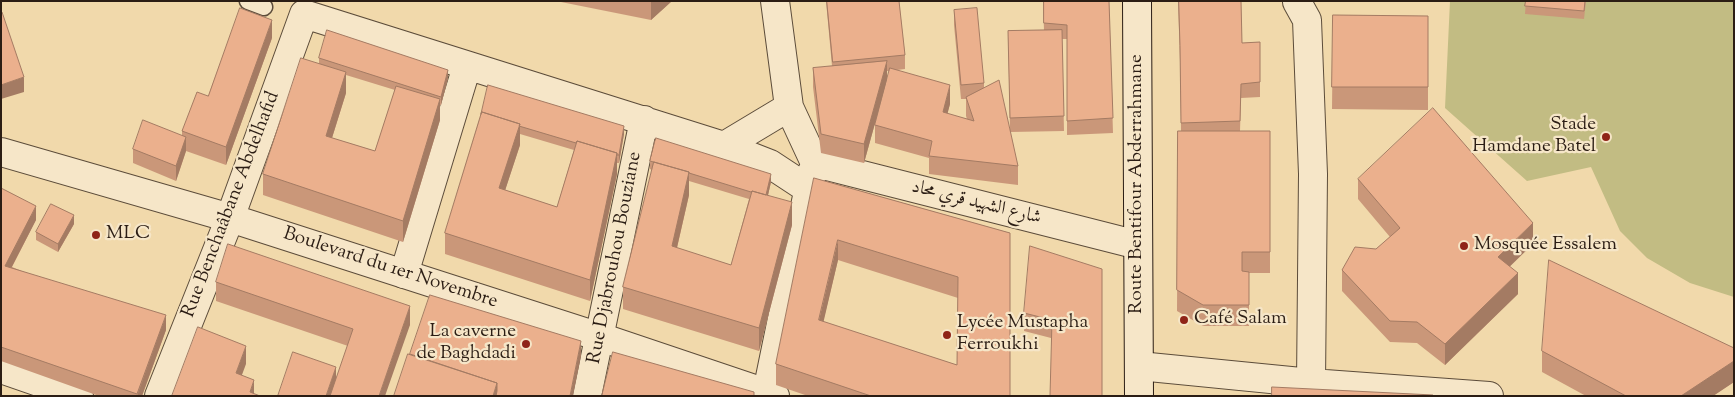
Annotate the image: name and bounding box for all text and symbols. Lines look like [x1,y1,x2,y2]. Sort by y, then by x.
street label: Route Bentifour Abderrahmane [1127,54,1149,314]
street label: Rue Benchaâbane Abdelhafid [178,89,286,321]
place label: Stade Hamdane Batel [1472,115,1596,159]
marker: Stade Hamdane Batel [1600,131,1612,143]
street label: Rue Djabrouhou Bouziane [584,150,648,366]
street label: شارع الشهيد قري محاد [909,177,1043,231]
place label: MLC [106,224,150,246]
street label: Boulevard du 1er Novembre [280,224,500,314]
marker: MLC [90,229,102,241]
place label: Mosquée Essalem [1474,235,1617,257]
marker: Mosquée Essalem [1458,240,1470,252]
place label: Café Salam [1194,309,1287,331]
place label: Lycée Mustapha Ferroukhi [957,313,1088,357]
marker: Café Salam [1178,314,1190,326]
place label: La caverne de Baghdadi [416,322,516,366]
marker: Lycée Mustapha Ferroukhi [941,329,953,341]
marker: La caverne de Baghdadi [520,338,532,350]

